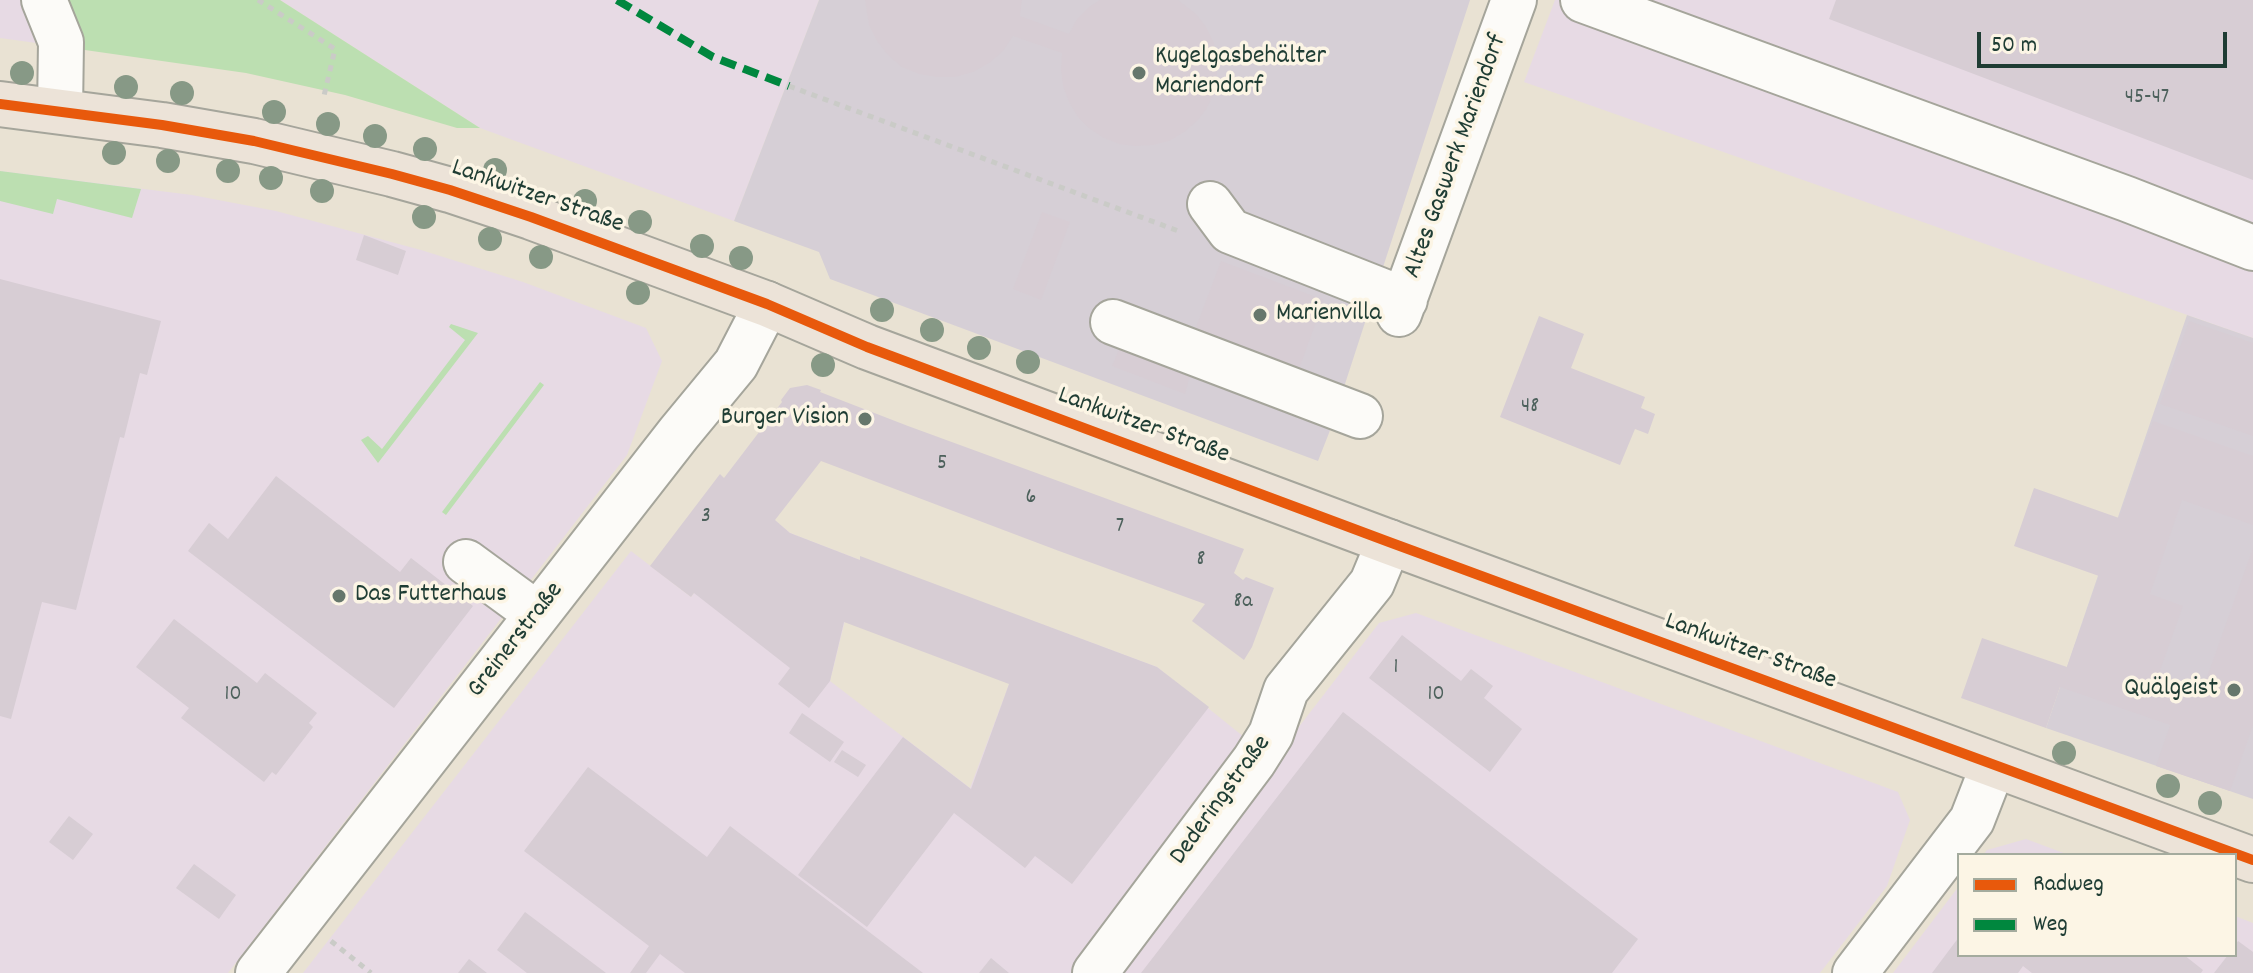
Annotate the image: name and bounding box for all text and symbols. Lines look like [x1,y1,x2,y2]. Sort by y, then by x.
scale bar [1981,16,2231,66]
text: 50 m [1991,29,2037,63]
street label: Altes Gaswerk Mariendorf [1398,31,1516,283]
place label: Kugelgasbehälter Mariendorf [1155,42,1326,104]
marker: Kugelgasbehälter Mariendorf [1130,64,1148,82]
house number: 45-47 [2125,86,2169,112]
street label: Lankwitzer Straße [447,154,627,242]
place label: Marienvilla [1276,299,1381,331]
marker: Marienvilla [1251,306,1269,324]
street label: Lankwitzer Straße [1053,382,1233,472]
house number: 48 [1521,395,1539,421]
place label: Burger Vision [721,403,849,435]
marker: Burger Vision [856,410,874,428]
house number: 5 [937,452,947,478]
house number: 6 [1026,486,1036,512]
house number: 3 [701,505,711,531]
house number: 7 [1116,515,1124,541]
house number: 8 [1197,548,1205,574]
street label: Greinerstraße [462,577,572,705]
place label: Das Futterhaus [355,580,507,612]
marker: Das Futterhaus [330,587,348,605]
house number: 8a [1233,590,1253,616]
street label: Lankwitzer Straße [1660,608,1840,698]
house number: 1 [1394,656,1398,682]
place label: Quälgeist [2124,674,2218,706]
marker: Quälgeist [2225,681,2243,699]
house number: 10 [225,683,241,709]
house number: 10 [1428,683,1444,709]
street label: Dederingstraße [1165,730,1279,872]
legend [1957,853,2237,957]
text: Radweg [2033,868,2104,902]
text: Weg [2033,908,2068,942]

